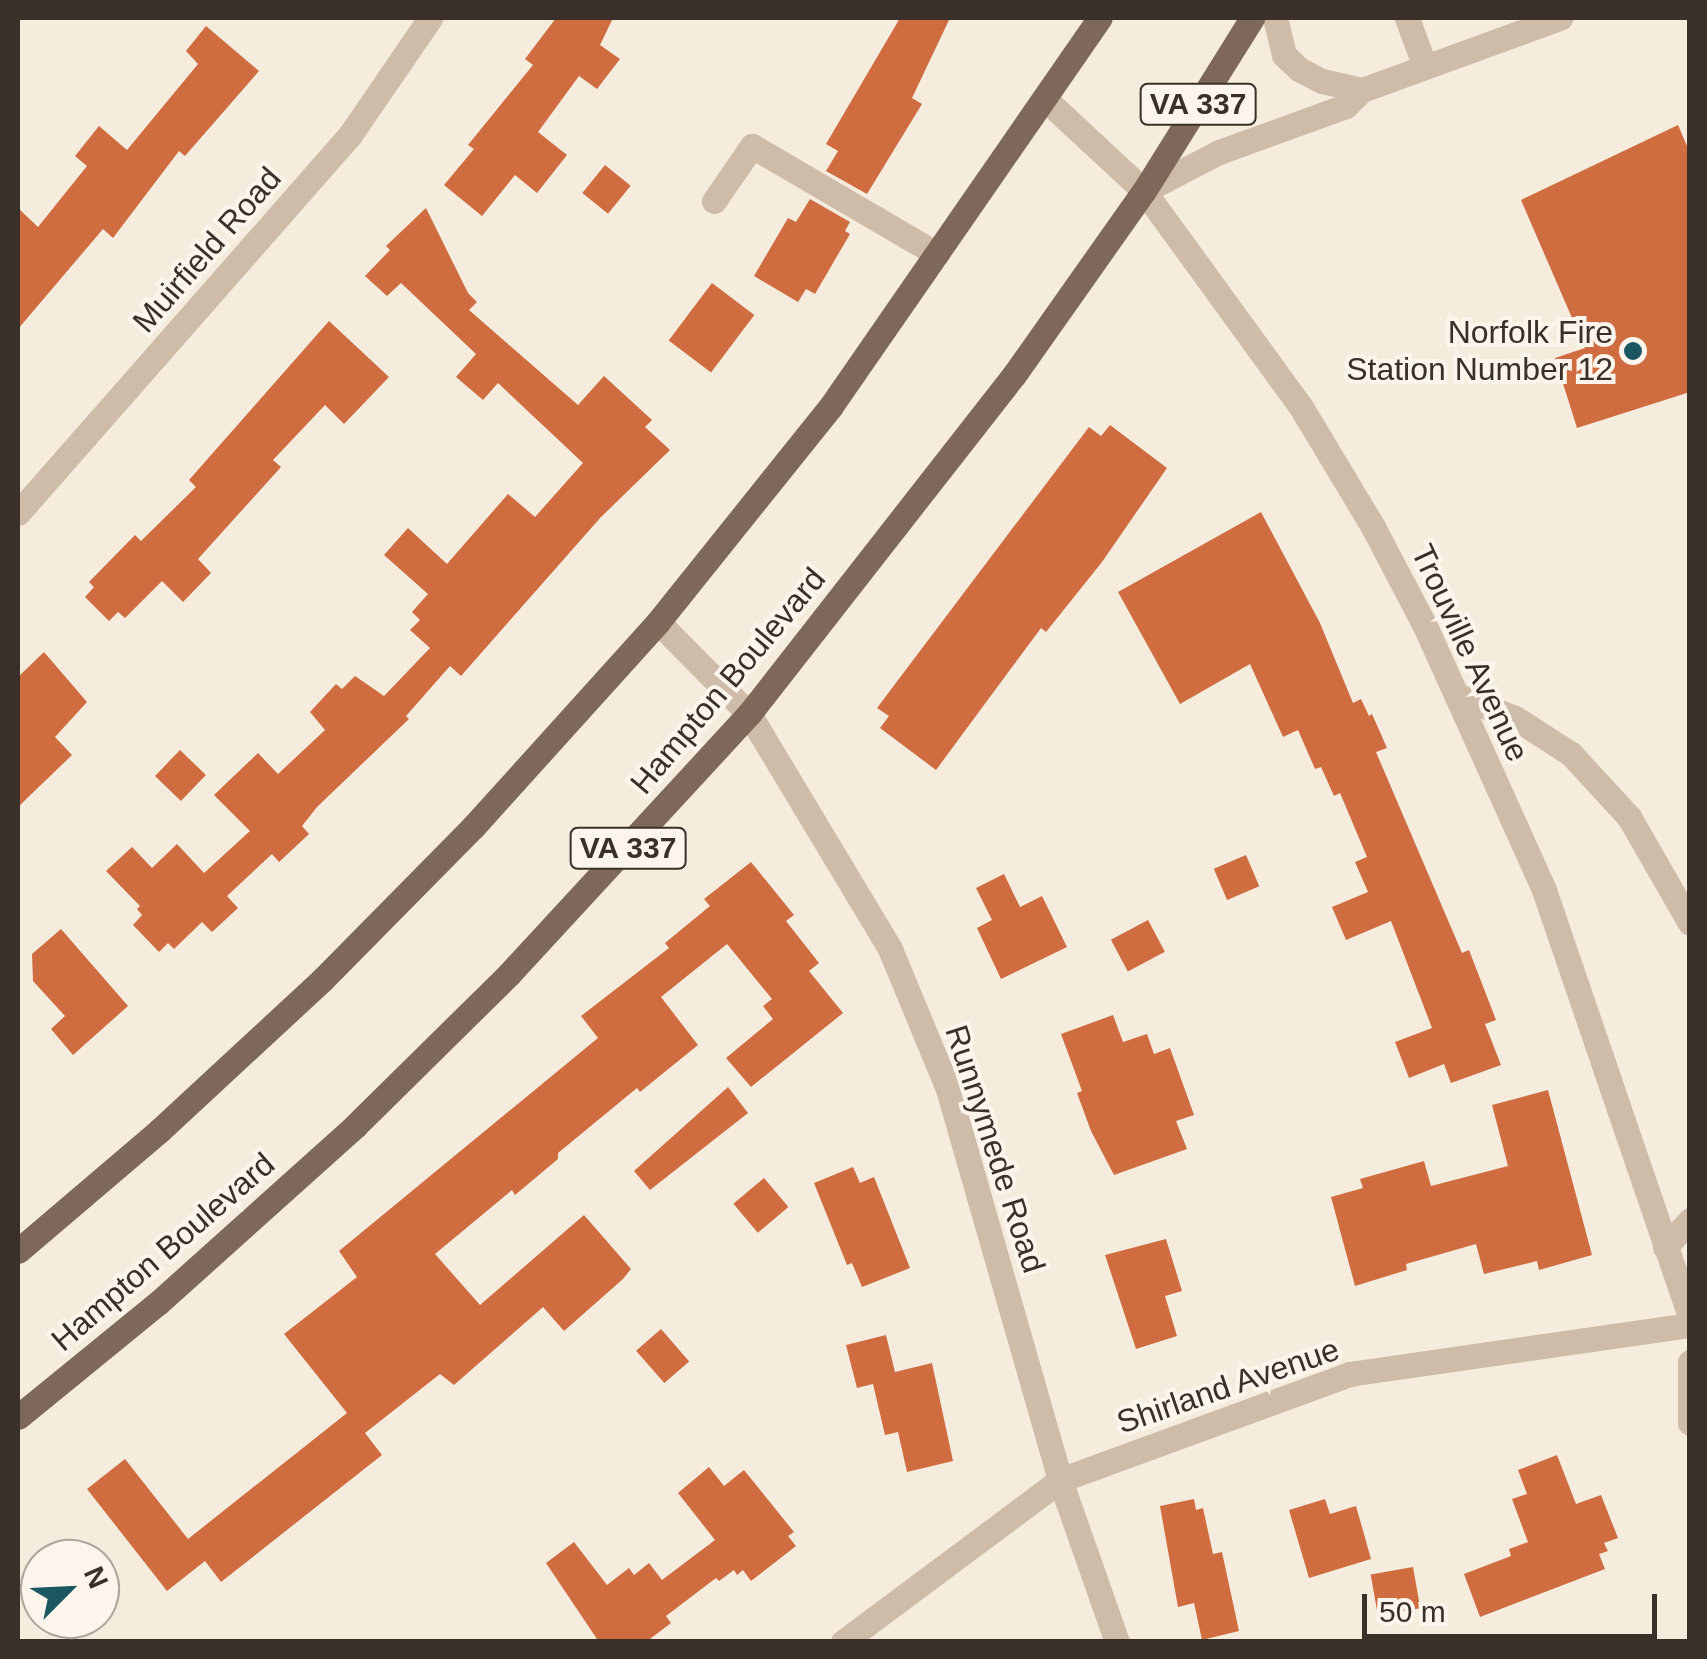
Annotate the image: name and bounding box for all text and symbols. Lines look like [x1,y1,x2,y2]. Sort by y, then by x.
road number: VA 337 [1138,79,1258,129]
street label: Muirfield Road [125,160,289,340]
place label: Norfolk Fire Station Number 12 [1346,314,1613,389]
marker: Norfolk Fire Station Number 12 [1622,340,1644,362]
street label: Trouville Avenue [1403,538,1537,768]
street label: Hampton Boulevard [622,560,834,802]
road number: VA 337 [568,823,688,873]
street label: Runnymede Road [937,1020,1053,1278]
street label: Hampton Boulevard [44,1145,282,1359]
street label: Shirland Avenue [1111,1330,1345,1442]
north arrow [20,1539,120,1639]
text: N [78,1562,114,1593]
scale bar [1367,1574,1662,1636]
text: 50 m [1379,1595,1446,1628]

